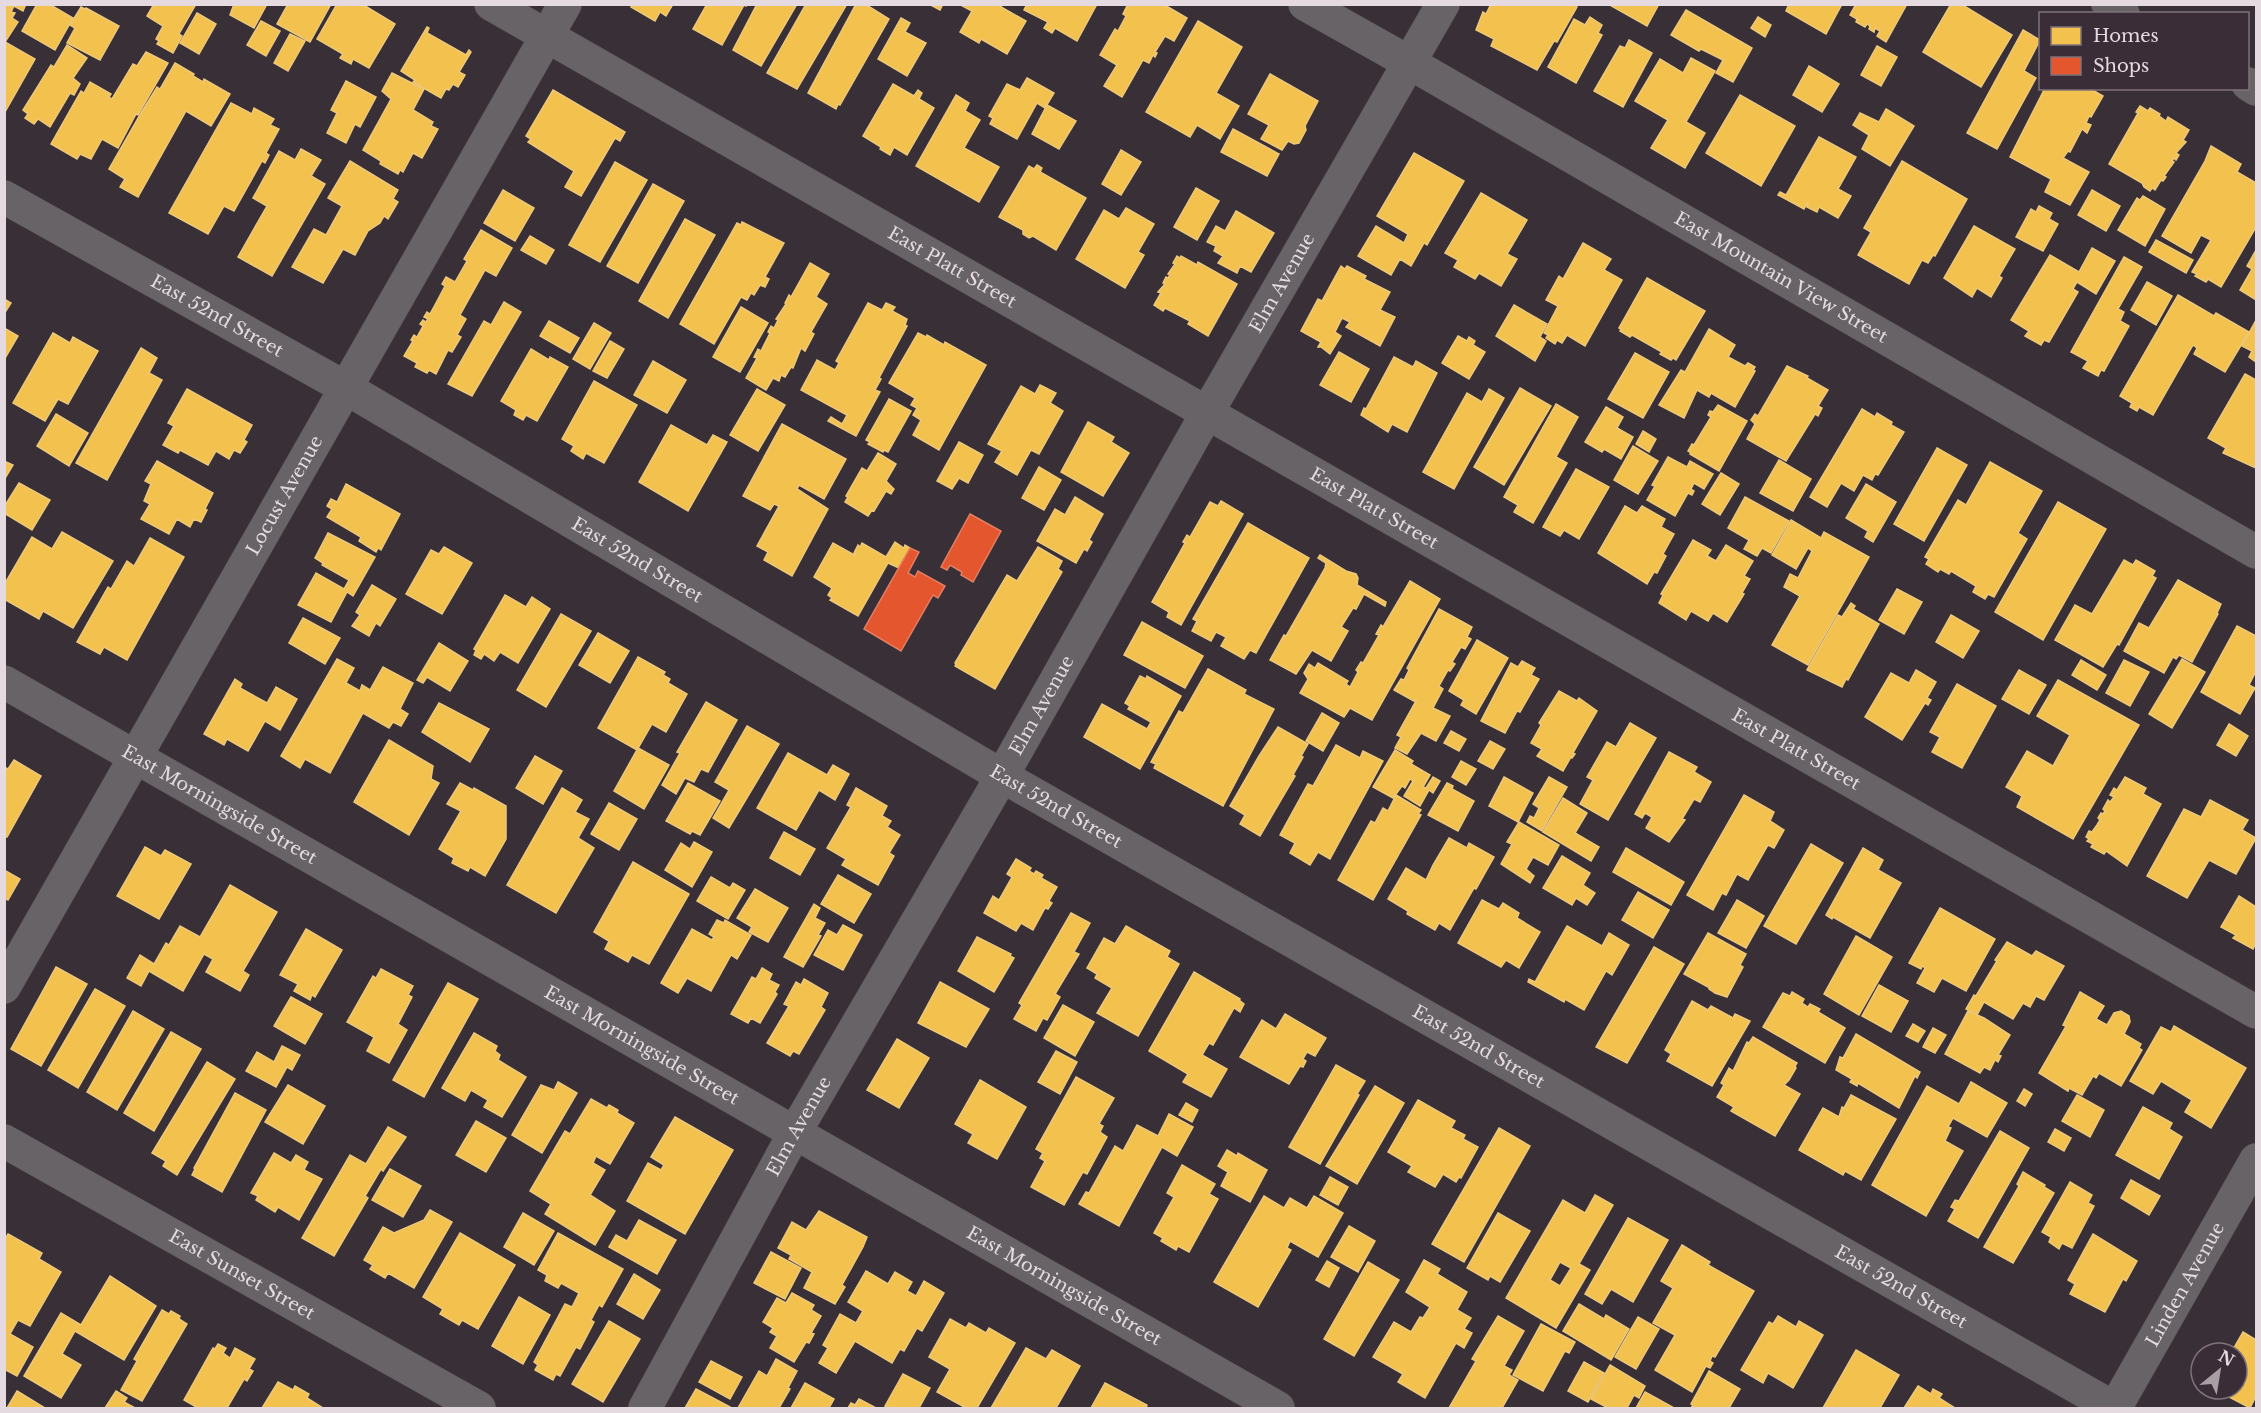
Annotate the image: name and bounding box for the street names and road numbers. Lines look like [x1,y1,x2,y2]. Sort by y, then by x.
street label: East Mountain View Street [1670,207,1892,348]
street label: East Platt Street [884,222,1020,313]
street label: Elm Avenue [1245,229,1319,337]
street label: East 52nd Street [147,270,287,362]
street label: Locust Avenue [242,431,327,559]
street label: East Platt Street [1306,463,1442,554]
street label: East 52nd Street [568,513,707,608]
street label: Elm Avenue [1005,652,1079,759]
street label: East Platt Street [1728,704,1864,795]
street label: East Morningside Street [118,741,321,869]
street label: East 52nd Street [986,760,1126,853]
street label: East Morningside Street [540,981,743,1110]
street label: East 52nd Street [1409,1001,1549,1093]
street label: Elm Avenue [762,1072,836,1180]
street label: Linden Avenue [2141,1218,2229,1351]
street label: East Morningside Street [963,1222,1165,1350]
street label: East Sunset Street [165,1225,319,1325]
street label: East 52nd Street [1831,1241,1971,1333]

